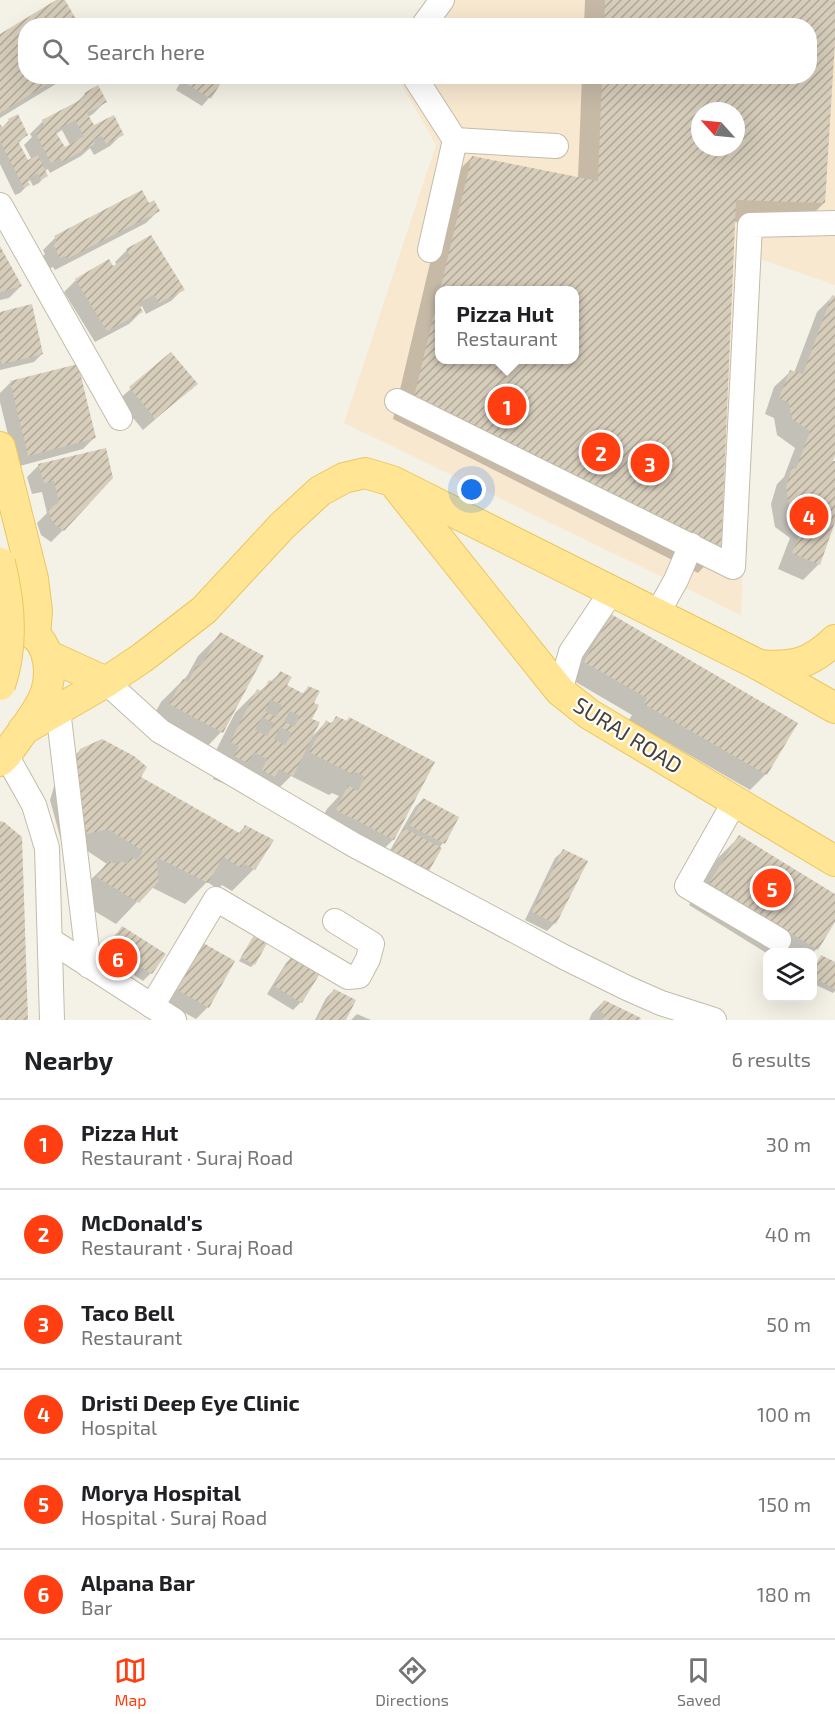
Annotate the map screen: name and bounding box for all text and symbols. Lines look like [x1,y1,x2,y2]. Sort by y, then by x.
search box [18,18,817,84]
icon: search [39,35,72,68]
text: Search here [87,38,205,64]
north arrow [691,102,745,156]
popup [435,286,579,364]
text: Pizza Hut [456,300,554,326]
text: Restaurant [456,326,558,350]
pin: 1 [488,384,526,428]
pin: 2 [582,430,620,474]
pin: 3 [630,440,670,486]
your location [457,475,486,504]
pin: 4 [790,494,828,538]
street label: SURAJ ROAD [569,690,688,778]
pin: 5 [752,866,792,910]
pin: 6 [98,936,138,980]
map controls [763,948,817,1002]
button: layers [763,948,817,1002]
text: Nearby [24,1044,113,1075]
text: 6 results [731,1047,811,1071]
text: Pizza Hut [81,1119,178,1145]
text: 1 [39,1132,48,1156]
text: 30 m [766,1132,811,1156]
text: Restaurant · Suraj Road [81,1145,293,1169]
text: McDonald's [81,1209,203,1235]
text: 2 [38,1222,49,1246]
text: 40 m [765,1222,811,1246]
text: Restaurant · Suraj Road [81,1235,293,1259]
text: Taco Bell [81,1299,175,1325]
text: 3 [38,1312,49,1336]
text: 50 m [766,1312,811,1336]
text: Restaurant [81,1325,182,1349]
text: Dristi Deep Eye Clinic [81,1389,300,1415]
text: 4 [37,1402,50,1426]
text: 100 m [757,1402,811,1426]
text: Hospital [81,1415,157,1439]
text: Morya Hospital [81,1479,241,1505]
text: 5 [38,1492,49,1516]
text: 150 m [758,1492,811,1516]
text: Hospital · Suraj Road [81,1505,267,1529]
text: Alpana Bar [81,1569,195,1595]
text: 6 [38,1582,49,1606]
text: 180 m [757,1582,811,1606]
text: Bar [81,1595,112,1619]
tab: Map [114,1654,147,1709]
tab: Directions [375,1654,449,1709]
tab: Saved [677,1654,721,1709]

